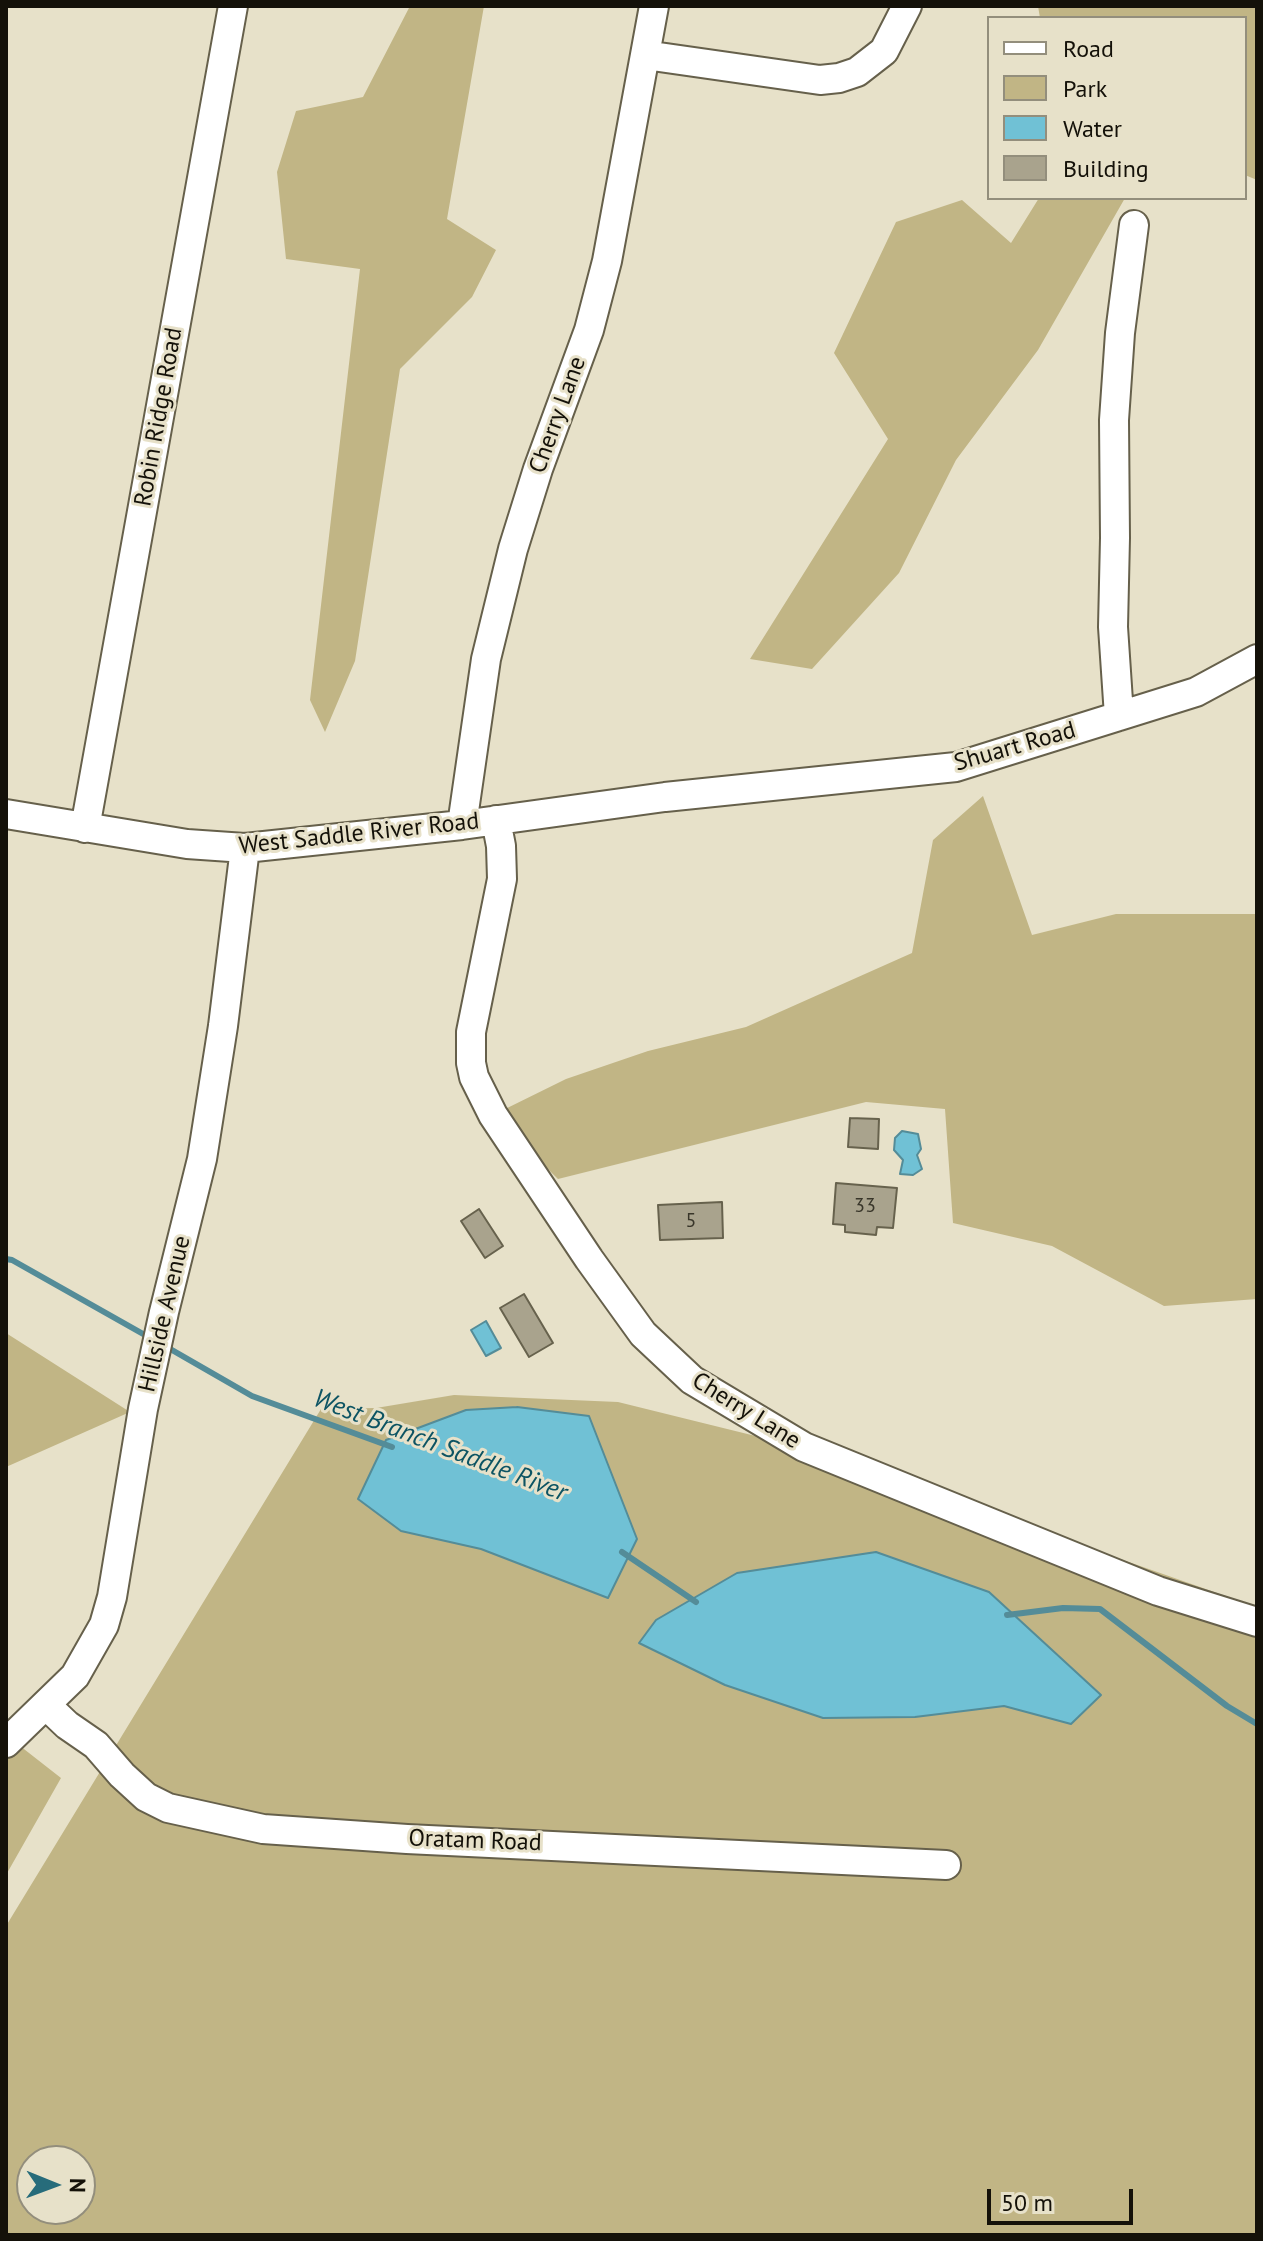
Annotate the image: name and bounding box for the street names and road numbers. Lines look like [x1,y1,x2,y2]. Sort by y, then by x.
street label: Robin Ridge Road [129,325,189,509]
street label: Cherry Lane [524,353,592,477]
street label: Shuart Road [951,716,1079,778]
street label: West Saddle River Road [237,807,481,861]
street label: Hillside Avenue [133,1233,197,1395]
street label: Cherry Lane [687,1366,805,1456]
street label: Oratam Road [408,1824,542,1858]

